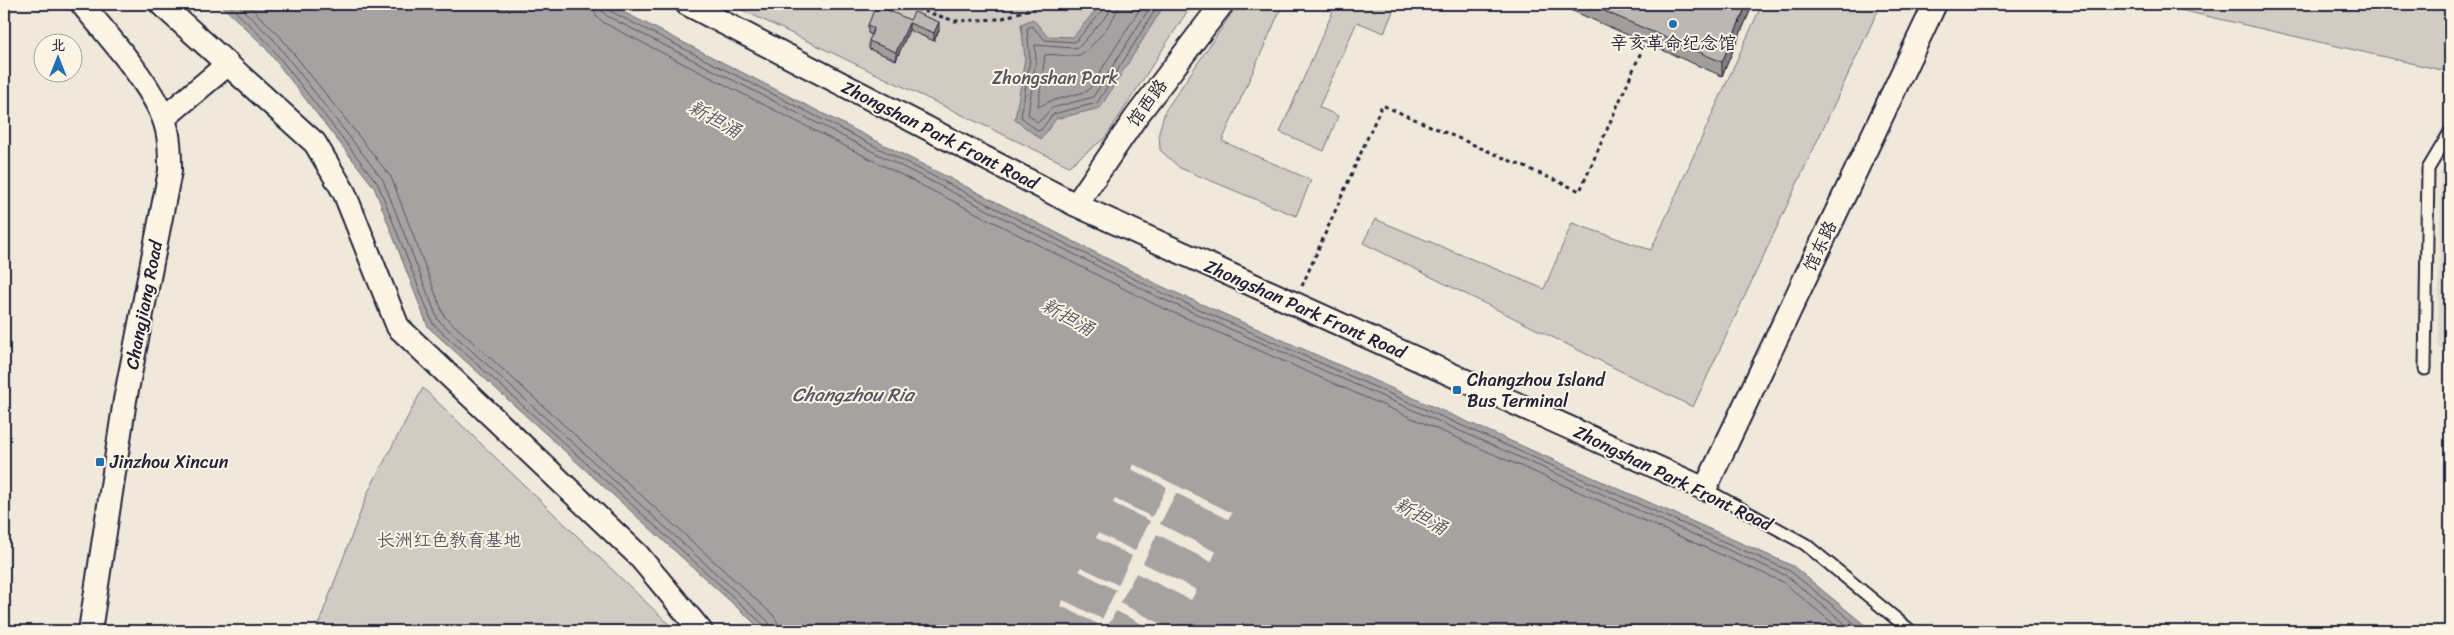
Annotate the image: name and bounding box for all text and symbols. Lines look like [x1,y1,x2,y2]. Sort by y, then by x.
marker: 辛亥革命纪念馆 [1667,18,1679,30]
place label: 辛亥革命纪念馆 [1610,27,1736,59]
north arrow [32,32,82,82]
text: 北 [51,33,65,58]
park label: Zhongshan Park [992,62,1119,94]
street label: Zhongshan Park Front Road [836,71,1046,199]
street label: 馆西路 [1118,72,1176,134]
water label: 新担涌 [682,91,749,148]
street label: 馆东路 [1794,215,1846,277]
street label: Changjiang Road [116,236,172,372]
street label: Zhongshan Park Front Road [1199,250,1412,369]
water label: 新担涌 [1035,289,1102,346]
place label: Changzhou Island Bus Terminal [1467,364,1606,417]
water label: Changzhou Ria [792,378,916,411]
marker: Changzhou Island Bus Terminal [1451,384,1463,396]
street label: Zhongshan Park Front Road [1568,416,1779,541]
place label: Jinzhou Xincun [109,446,229,478]
marker: Jinzhou Xincun [94,456,106,468]
water label: 新担涌 [1388,488,1455,545]
park label: 长洲红色教育基地 [377,524,521,556]

